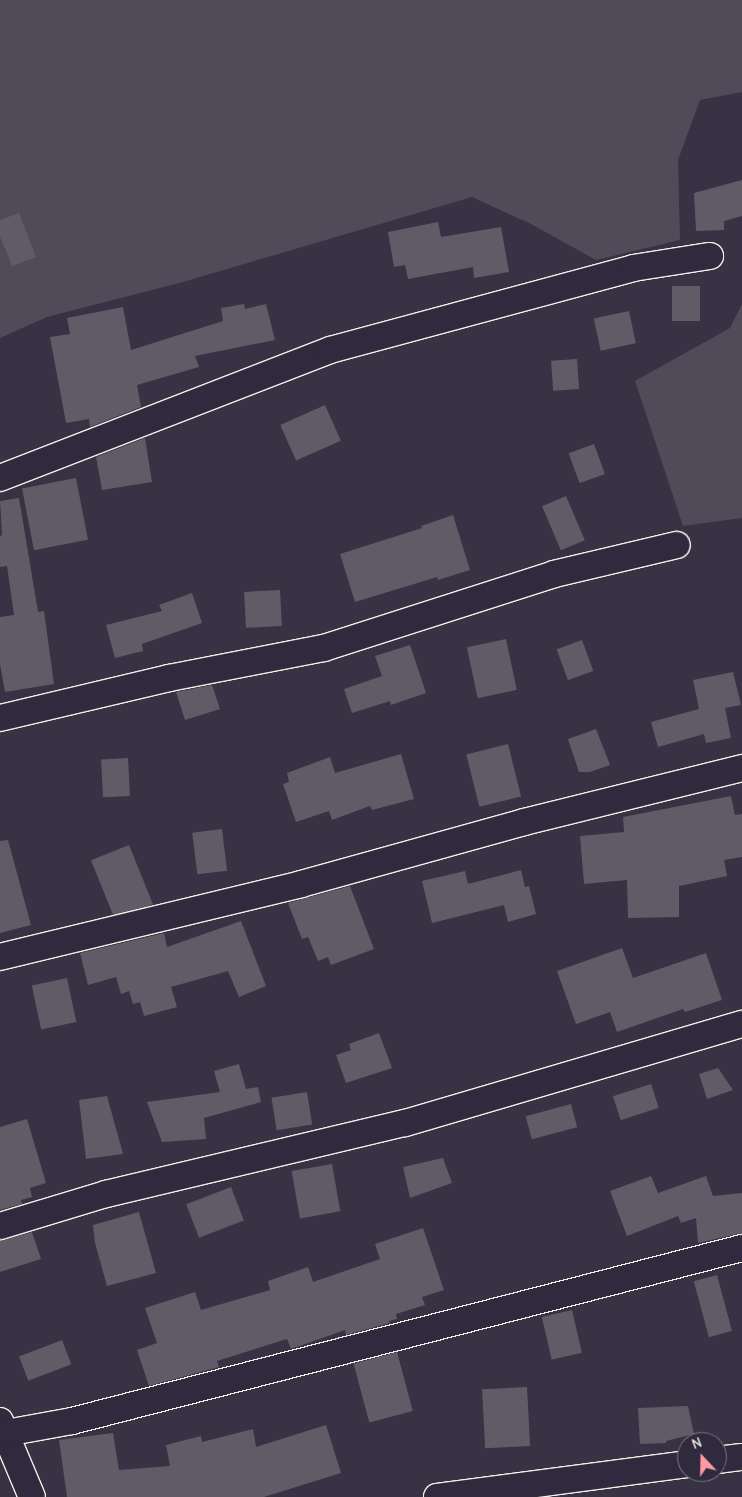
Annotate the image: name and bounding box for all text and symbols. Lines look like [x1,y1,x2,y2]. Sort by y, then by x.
north arrow [677,1432,727,1482]
text: N [689,1434,704,1453]

